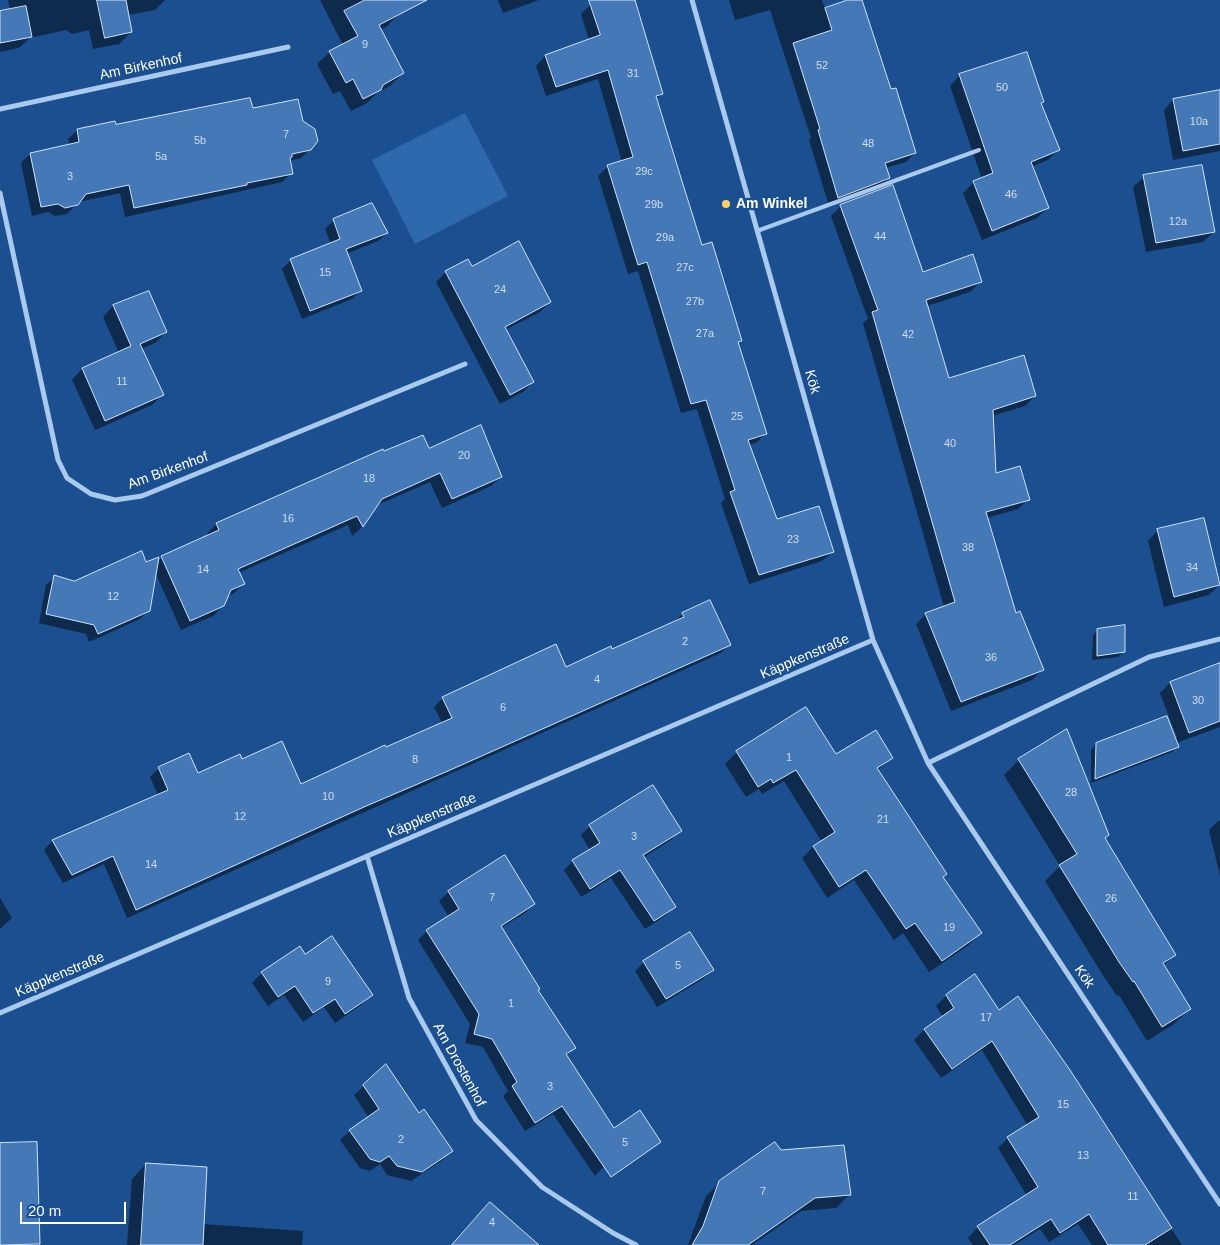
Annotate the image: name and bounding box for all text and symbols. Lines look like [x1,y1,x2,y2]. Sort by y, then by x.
house number: 9 [362,38,368,52]
street label: Am Birkenhof [98,50,184,84]
house number: 52 [816,59,828,73]
house number: 31 [627,67,639,81]
house number: 50 [996,81,1008,95]
house number: 10a [1190,115,1208,129]
house number: 7 [283,128,289,142]
house number: 5b [194,134,206,148]
house number: 48 [862,137,874,151]
house number: 5a [155,150,167,164]
house number: 29c [635,165,653,179]
house number: 3 [67,170,73,184]
house number: 46 [1005,188,1017,202]
place label: Am Winkel [736,196,807,212]
house number: 29b [645,198,663,212]
marker: Am Winkel [720,198,732,210]
house number: 12a [1169,215,1187,229]
house number: 44 [874,230,886,244]
house number: 29a [656,231,674,245]
house number: 27c [676,261,694,275]
house number: 15 [319,266,331,280]
house number: 24 [494,283,506,297]
house number: 27b [686,295,704,309]
house number: 27a [696,327,714,341]
house number: 42 [902,328,914,342]
street label: Kök [801,368,823,396]
house number: 11 [116,375,128,389]
house number: 25 [731,410,743,424]
house number: 40 [944,437,956,451]
street label: Am Birkenhof [126,449,210,493]
house number: 20 [458,449,470,463]
house number: 18 [363,472,375,486]
house number: 16 [282,512,294,526]
house number: 23 [787,533,799,547]
house number: 38 [962,541,974,555]
house number: 34 [1186,561,1198,575]
house number: 14 [197,563,209,577]
house number: 12 [107,590,119,604]
street label: Käppkenstraße [758,631,852,683]
house number: 2 [682,635,688,649]
house number: 36 [985,651,997,665]
house number: 4 [594,673,600,687]
house number: 30 [1192,694,1204,708]
house number: 6 [500,701,506,715]
house number: 1 [786,751,792,765]
house number: 8 [412,753,418,767]
house number: 28 [1065,786,1077,800]
house number: 10 [322,790,334,804]
street label: Käppkenstraße [385,790,479,842]
house number: 12 [234,810,246,824]
house number: 21 [877,813,889,827]
house number: 3 [631,830,637,844]
house number: 14 [145,858,157,872]
house number: 7 [489,891,495,905]
house number: 26 [1105,892,1117,906]
house number: 19 [943,921,955,935]
street label: Käppkenstraße [13,949,107,1001]
house number: 5 [675,959,681,973]
street label: Kök [1070,962,1098,992]
house number: 9 [325,975,331,989]
house number: 1 [508,997,514,1011]
house number: 17 [980,1011,992,1025]
street label: Am Drostenhof [429,1020,489,1110]
house number: 3 [547,1080,553,1094]
house number: 15 [1057,1098,1069,1112]
house number: 2 [398,1133,404,1147]
house number: 5 [622,1136,628,1150]
house number: 13 [1077,1149,1089,1163]
house number: 7 [760,1185,766,1199]
house number: 11 [1127,1190,1139,1204]
scale bar [22,1192,129,1224]
text: 20 m [28,1202,61,1219]
house number: 4 [489,1216,495,1230]

